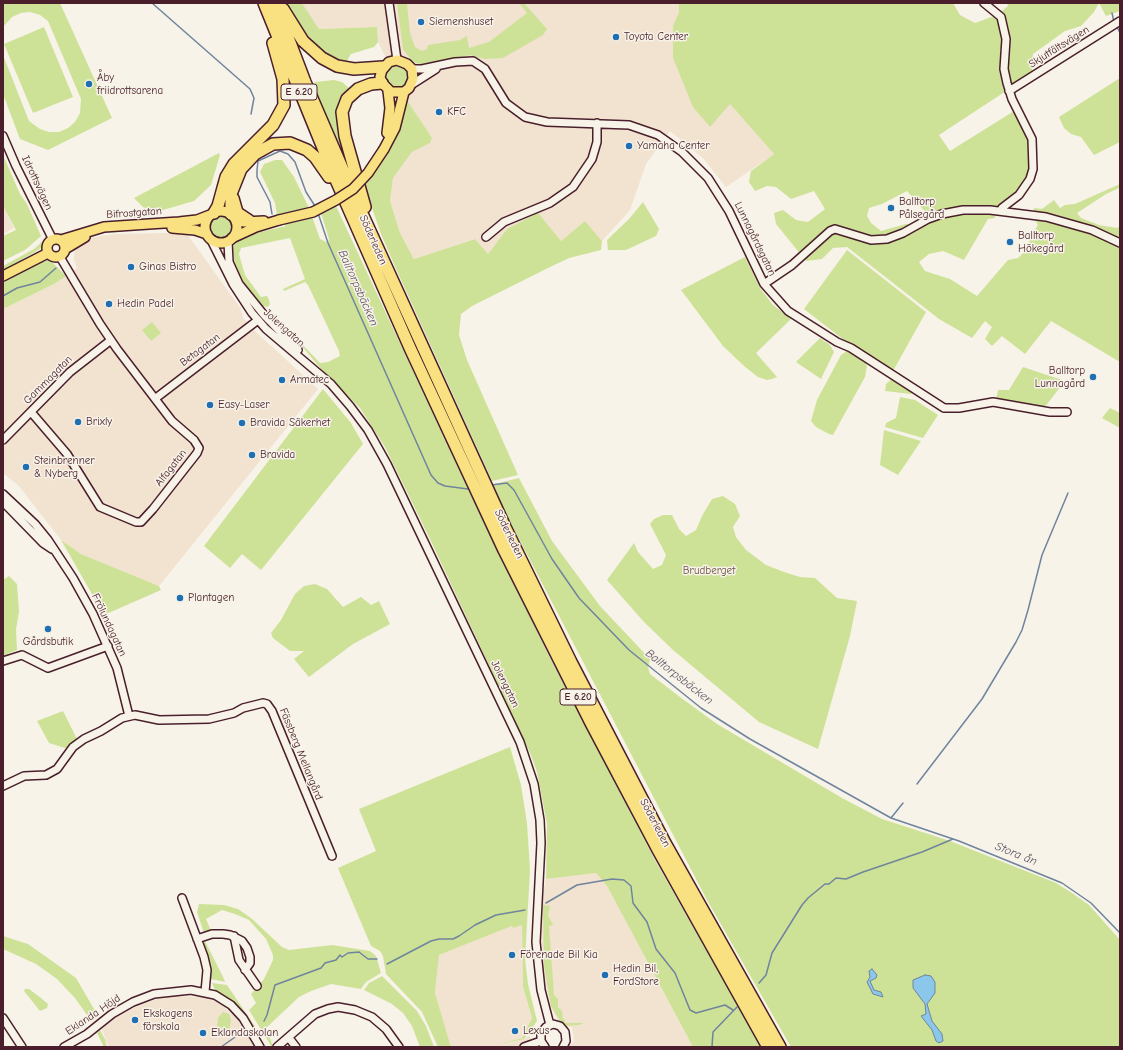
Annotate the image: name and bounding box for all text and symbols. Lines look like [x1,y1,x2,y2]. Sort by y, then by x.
place label: Siemenshuset [429,15,493,29]
marker: Siemenshuset [416,17,426,27]
street label: Skjutfältsvägen [1026,23,1092,71]
place label: Toyota Center [624,30,688,44]
marker: Toyota Center [611,32,621,42]
place label: Åby friidrottsarena [97,71,163,97]
marker: Åby friidrottsarena [84,79,94,89]
road number: E 6.20 [281,84,317,100]
place label: KFC [447,105,466,119]
marker: KFC [434,107,444,117]
place label: Yamaha Center [637,139,710,153]
marker: Yamaha Center [624,141,634,151]
street label: Idrottsvägen [19,154,55,212]
place label: Balltorp Pålsegård [899,195,944,221]
street label: Lunnagårdsgatan [731,200,779,278]
marker: Balltorp Pålsegård [886,203,896,213]
street label: Bifrostgatan [106,204,162,222]
street label: Söderleden [356,213,390,267]
place label: Balltorp Hökegård [1018,229,1064,255]
marker: Balltorp Hökegård [1005,237,1015,247]
water label: Balltorpsbäcken [335,248,381,328]
place label: Ginas Bistro [139,260,196,274]
marker: Ginas Bistro [126,262,136,272]
place label: Hedin Padel [117,297,174,311]
marker: Hedin Padel [104,299,114,309]
street label: Jolengatan [261,306,307,350]
street label: Betagatan [177,331,223,369]
street label: Gammagatan [21,353,75,407]
place label: Balltorp Lunnagård [1035,364,1085,390]
marker: Balltorp Lunnagård [1088,372,1098,382]
place label: Armatec [290,373,329,387]
marker: Armatec [277,375,287,385]
place label: Easy-Laser [218,398,270,412]
marker: Easy-Laser [205,400,215,410]
place label: Brixly [86,415,112,429]
place label: Bravida Säkerhet [250,416,330,430]
marker: Brixly [73,417,83,427]
marker: Bravida Säkerhet [237,418,247,428]
street label: Alfagatan [152,447,190,489]
place label: Bravida [260,448,295,462]
marker: Bravida [247,450,257,460]
place label: Steinbrenner & Nyberg [34,454,95,480]
marker: Steinbrenner & Nyberg [21,462,31,472]
street label: Söderleden [491,507,527,561]
park label: Brudberget [683,564,735,578]
street label: Frölundagatan [89,591,129,659]
place label: Plantagen [188,591,234,605]
marker: Plantagen [175,593,185,603]
marker: Gårdsbutik [43,624,53,634]
place label: Gårdsbutik [23,635,73,649]
water label: Balltorpsbäcken [642,646,716,708]
street label: Jolengatan [488,658,522,710]
road number: E 6.20 [560,689,596,705]
street label: Fässberg Mellangård [276,706,326,802]
street label: Söderleden [637,797,673,849]
water label: Stora ån [993,839,1039,869]
place label: Förenade Bil Kia [520,948,598,962]
marker: Förenade Bil Kia [507,950,517,960]
place label: Hedin Bil, FordStore [613,962,659,988]
marker: Hedin Bil, FordStore [600,970,610,980]
street label: Eklanda Höjd [63,992,123,1038]
place label: Ekskogens förskola [143,1007,192,1033]
marker: Ekskogens förskola [130,1015,140,1025]
place label: Lexus [523,1024,549,1038]
place label: Eklandaskolan [211,1026,278,1040]
marker: Lexus [510,1026,520,1036]
marker: Eklandaskolan [198,1028,208,1038]

